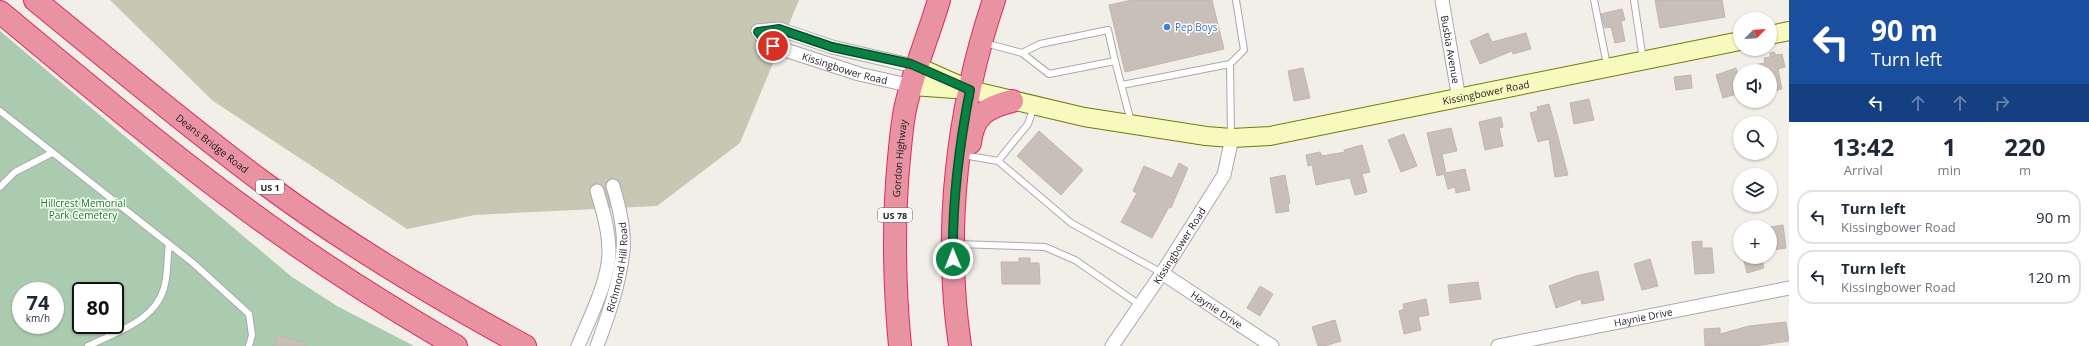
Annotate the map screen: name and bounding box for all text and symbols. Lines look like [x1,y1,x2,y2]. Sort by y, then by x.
text: 90 m [1871,11,1938,49]
north arrow [1733,12,1777,56]
map controls [1733,12,1777,264]
street label: Busbia Avenue [1438,14,1463,85]
icon: left [1805,16,1857,68]
place label: Pep Boys [1175,20,1218,34]
marker: Pep Boys [1162,22,1172,32]
pin [756,29,790,63]
icon: arrive [762,35,784,57]
text: Turn left [1871,47,1942,71]
street label: Kissingbower Road [800,49,889,87]
button: sound [1733,64,1777,108]
street label: Kissingbower Road [1441,77,1531,108]
icon: left [1865,92,1887,114]
icon: ahead [1907,92,1929,114]
icon: ahead [1949,92,1971,114]
icon: right [1991,92,2013,114]
street label: Deans Bridge Road [173,111,252,176]
button: search [1733,116,1777,160]
street label: Gordon Highway [889,117,910,198]
text: 13:42 [1832,130,1894,163]
text: 1 [1942,130,1956,163]
text: 220 [2004,130,2046,163]
text: Arrival [1844,161,1883,179]
text: min [1938,161,1961,179]
text: m [2019,161,2031,179]
button: layers [1733,168,1777,212]
road number: US 1 [256,180,284,194]
park label: Hillcrest Memorial Park Cemetery [41,196,125,222]
text: Turn left [1841,198,1906,218]
street label: Kissingbower Road [1150,204,1209,287]
icon: left [1807,206,1829,228]
text: 90 m [2036,207,2071,227]
road number: US 78 [878,208,912,222]
text: Kissingbower Road [1841,218,1956,236]
button: + [1733,220,1777,264]
street label: Richmond Hill Road [602,221,630,314]
position arrow [932,238,974,280]
text: Turn left [1841,258,1906,278]
icon: left [1807,266,1829,288]
text: 120 m [2027,267,2071,287]
text: Kissingbower Road [1841,278,1956,296]
speed limit sign: 80 [72,282,124,334]
street label: Haynie Drive [1188,287,1246,332]
text: 74 [27,289,49,316]
street label: Haynie Drive [1613,304,1674,330]
text: km/h [26,311,50,325]

